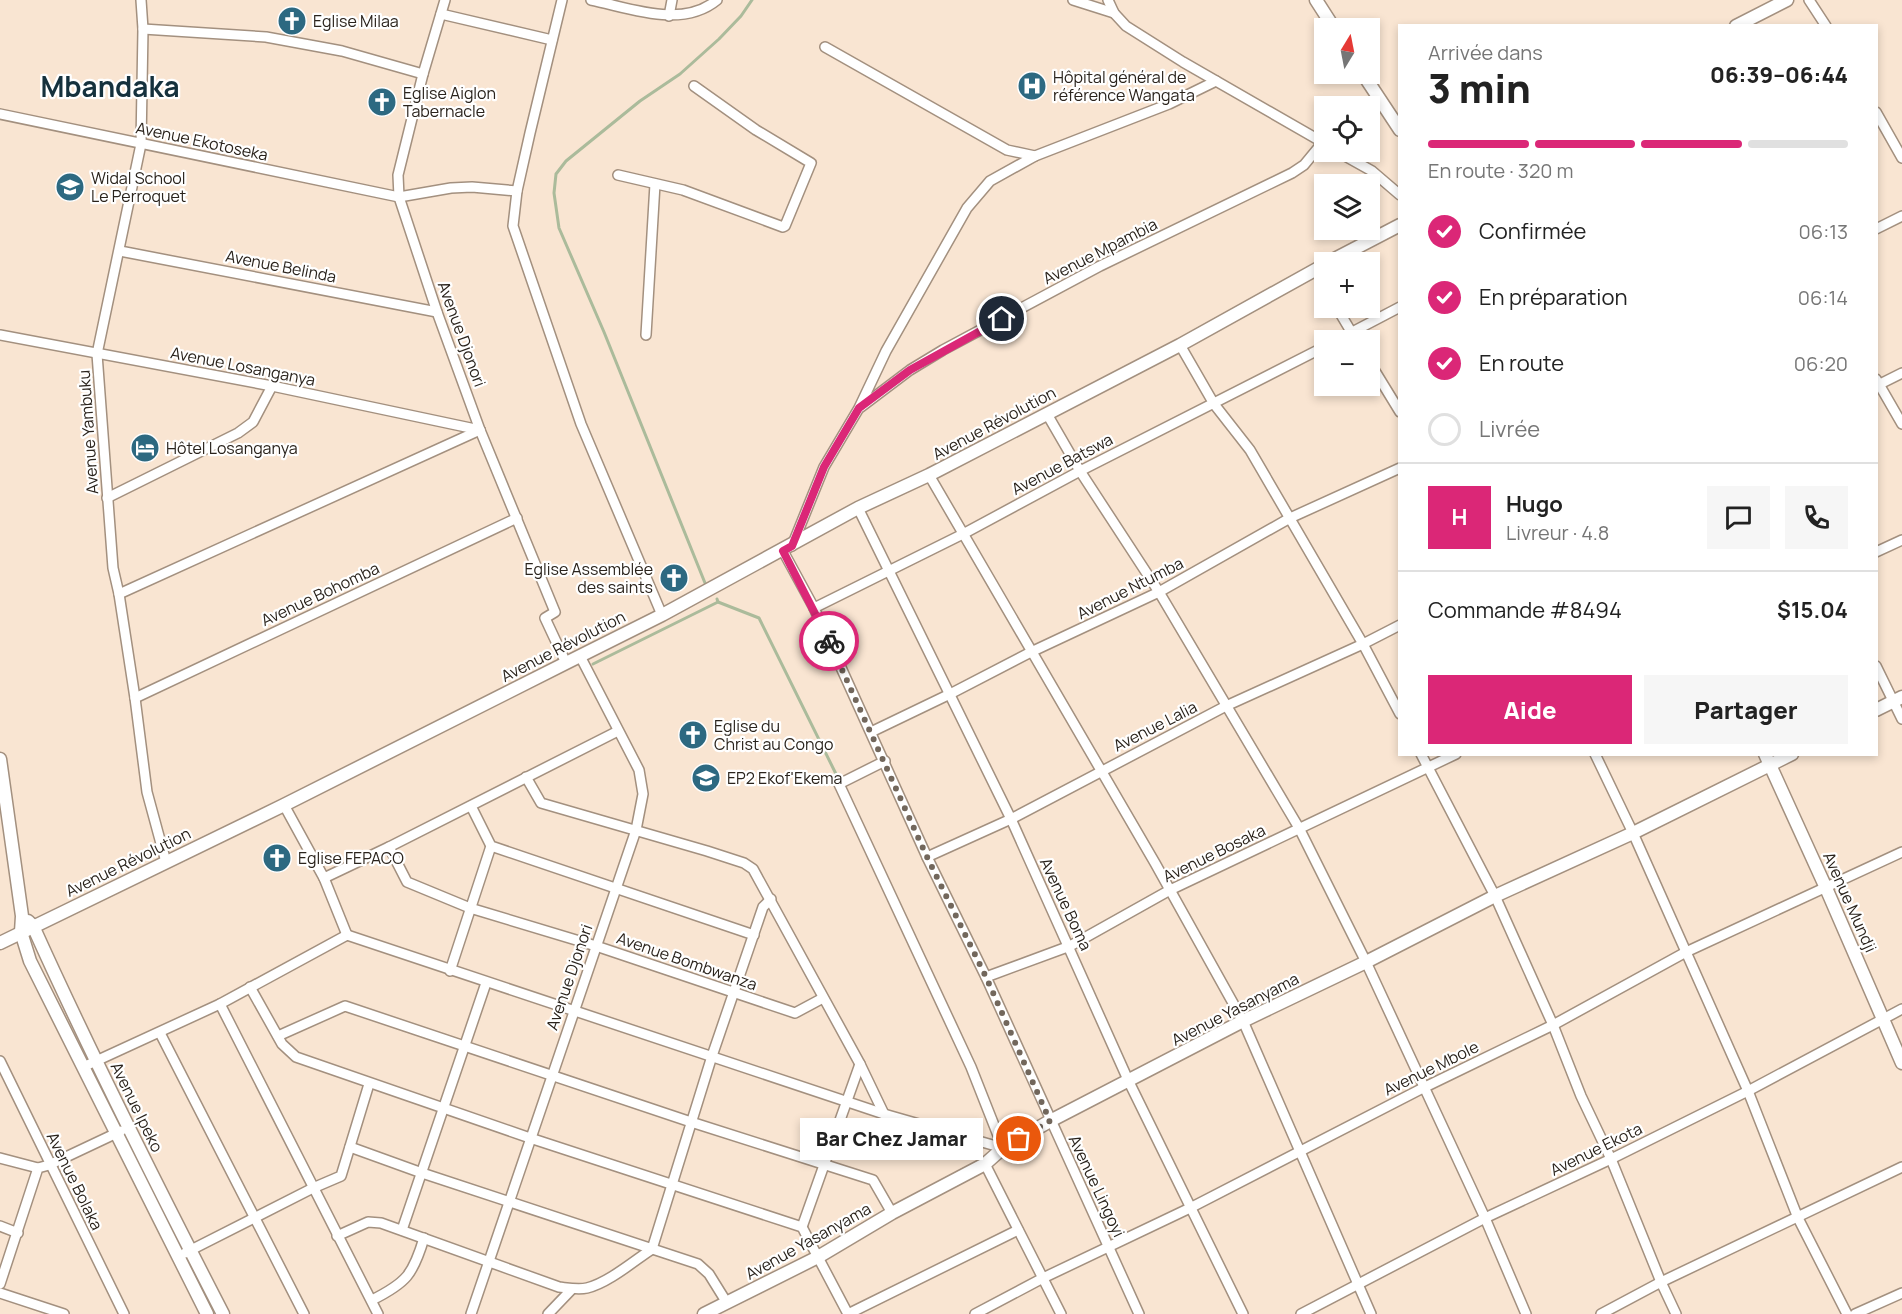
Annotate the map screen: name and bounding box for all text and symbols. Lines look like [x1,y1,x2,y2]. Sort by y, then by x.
church icon: Eglise Milaa [276,5,308,37]
place label: Eglise Milaa [313,10,399,32]
north arrow [1314,18,1380,84]
map controls [1314,18,1380,396]
text: Arrivée dans [1428,39,1543,66]
text: 06:39–06:44 [1710,60,1848,90]
text: 3 min [1428,61,1531,115]
place label: Hôpital général de référence Wangata [1053,66,1195,106]
district label: Mbandaka [40,67,180,105]
hospital icon: Hôpital général de référence Wangata [1016,70,1048,102]
place label: Eglise Aiglon Tabernacle [403,82,496,122]
church icon: Eglise Aiglon Tabernacle [366,86,398,118]
button: locate [1314,96,1380,162]
street label: Avenue Ekotoseka [134,116,270,166]
text: En route · 320 m [1428,157,1573,184]
place label: Widal School Le Perroquet [91,167,186,207]
school or university icon: Widal School Le Perroquet [54,171,86,203]
button: layers [1314,174,1380,240]
street label: Avenue Mpambia [1039,213,1161,289]
icon: check [1428,215,1461,248]
text: Confirmée [1479,216,1586,246]
text: 06:13 [1799,218,1848,245]
street label: Avenue Belinda [224,244,338,288]
button: + [1314,252,1380,318]
street label: Avenue Djonori [433,278,491,390]
icon: check [1428,281,1461,314]
text: En préparation [1479,282,1627,312]
text: 06:14 [1798,284,1848,311]
pin [976,293,1027,344]
icon: home [985,302,1018,335]
button: − [1314,330,1380,396]
street label: Avenue Losanganya [169,341,317,391]
icon: check [1428,347,1461,380]
text: En route [1479,348,1564,378]
text: 06:20 [1794,350,1848,377]
street label: Avenue Yambuku [73,369,103,495]
street label: Avenue Révolution [928,381,1060,465]
text: Livrée [1479,414,1540,444]
street label: Avenue Batswa [1007,428,1117,500]
hotel icon: Hôtel Losanganya [129,432,161,464]
place label: Hôtel Losanganya [166,437,298,459]
button: chat [1707,486,1770,549]
button: phone [1785,486,1848,549]
text: Hugo [1506,489,1563,519]
text: H [1452,502,1467,532]
text: Livreur · 4.8 [1506,519,1609,546]
street label: Avenue Ntumba [1073,552,1187,624]
street label: Avenue Bohomba [257,557,383,631]
place label: Eglise Assemblée des saints [524,558,653,598]
church icon: Eglise Assemblée des saints [658,562,690,594]
text: Commande #8494 [1428,595,1622,625]
text: $15.04 [1777,595,1848,625]
street label: Avenue Révolution [497,605,629,687]
courier [799,611,859,671]
icon: bike [813,625,846,658]
button: Aide [1428,675,1632,744]
button: Partager [1644,675,1848,744]
street label: Avenue Lalia [1109,695,1201,757]
place label: Eglise du Christ au Congo [714,715,833,755]
church icon: Eglise du Christ au Congo [677,719,709,751]
school or university icon: EP2 Ekof'Ekema [690,762,722,794]
place label: EP2 Ekof'Ekema [727,767,843,789]
street label: Avenue Bosaka [1159,819,1269,887]
street label: Avenue Révolution [62,822,194,902]
church icon: Eglise FEPACO [261,842,293,874]
place label: Eglise FEPACO [298,847,404,869]
street label: Avenue Mundji [1818,848,1882,956]
street label: Avenue Boma [1035,854,1097,954]
street label: Avenue Djonori [541,921,597,1033]
street label: Avenue Bombwanza [614,927,760,995]
street label: Avenue Yasanyama [1167,967,1303,1051]
street label: Avenue Mbole [1380,1035,1482,1101]
street label: Avenue Ipeko [106,1058,168,1156]
pin [993,1113,1044,1164]
street label: Avenue Ekota [1546,1117,1646,1181]
callout: Bar Chez Jamar [800,1118,983,1160]
icon: bag [1002,1122,1035,1155]
text: Bar Chez Jamar [816,1125,967,1152]
street label: Avenue Bolaka [42,1128,108,1234]
street label: Avenue Lingoyi [1064,1131,1130,1241]
street label: Avenue Yasanyama [741,1197,875,1285]

